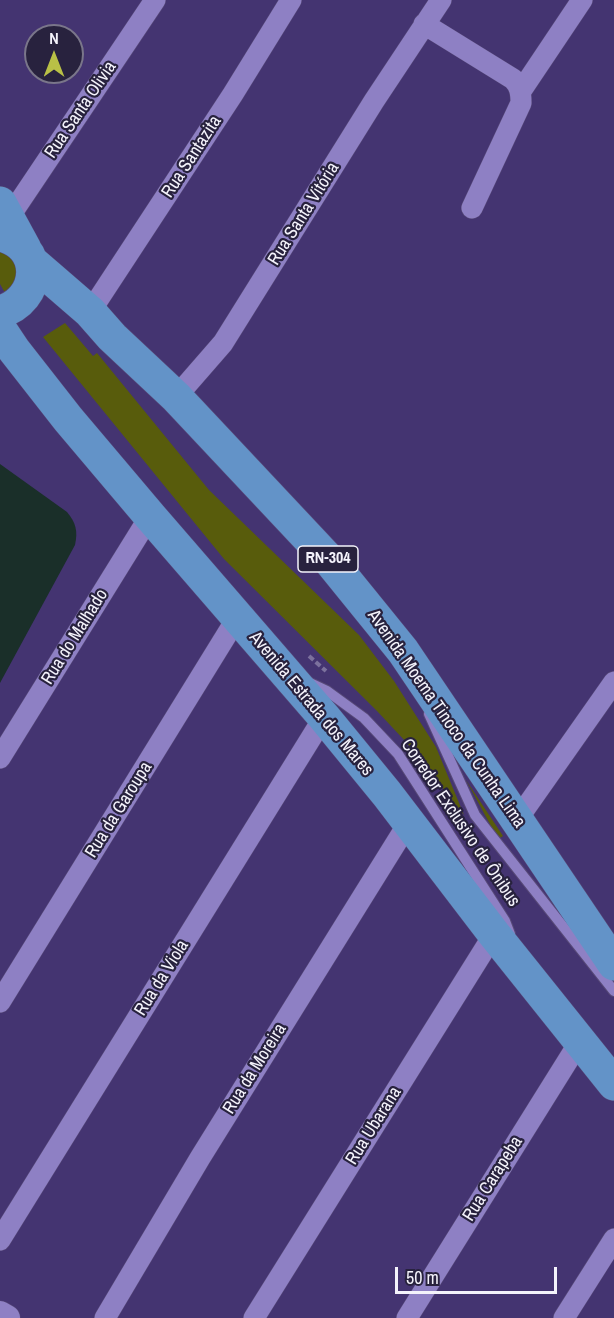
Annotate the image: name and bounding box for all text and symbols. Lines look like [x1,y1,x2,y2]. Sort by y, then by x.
north arrow [24,24,84,84]
text: N [49,27,59,49]
street label: Rua Santa Olivia [41,57,121,163]
street label: Rua Santazita [157,112,227,202]
street label: Rua Santa Vitória [264,159,344,269]
road number: RN-304 [298,546,358,572]
street label: Rua do Malhado [37,585,113,689]
street label: Avenida Moema Tinoco da Cunha Lima [362,606,530,832]
street label: Avenida Estrada dos Mares [244,627,378,781]
street label: Corredor Exclusivo de Ônibus [396,735,524,911]
street label: Rua da Garoupa [81,758,157,862]
street label: Rua da Viola [130,936,194,1020]
street label: Rua da Moreira [219,1020,291,1118]
street label: Rua Ubarana [342,1083,406,1169]
street label: Rua Carapeba [458,1133,528,1225]
scale bar [398,1255,560,1293]
text: 50 m [406,1265,439,1290]

